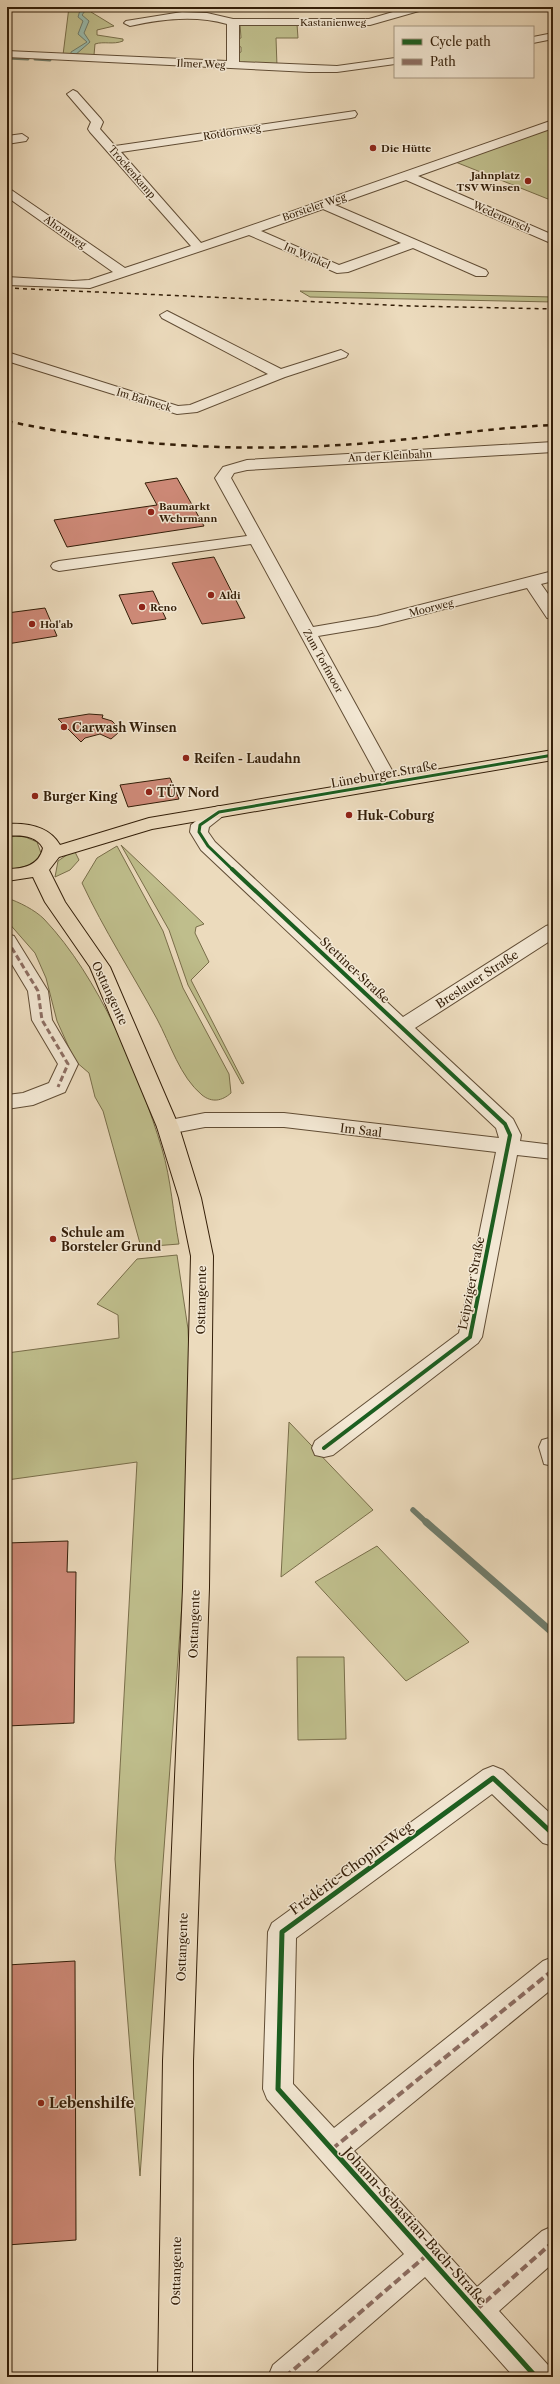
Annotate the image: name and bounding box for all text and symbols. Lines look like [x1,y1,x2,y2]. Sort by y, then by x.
street label: Kastanienweg [300,16,367,29]
legend [394,26,534,78]
text: Cycle path [430,34,491,49]
text: Path [430,54,456,69]
street label: Ilmer Weg [176,57,226,71]
street label: Rotdornweg [202,121,262,143]
place label: Die Hütte [381,142,431,155]
street label: Trockenkamp [105,143,159,201]
marker: Die Hütte [368,143,378,153]
place label: Jahnplatz TSV Winsen [457,169,520,194]
marker: Jahnplatz TSV Winsen [523,176,533,186]
street label: Borsteler Weg [280,190,348,224]
street label: Wedemarsch [470,198,534,236]
street label: Ahornweg [40,212,89,252]
street label: Im Winkel [282,240,332,272]
street label: Im Bahneck [115,385,174,415]
street label: An der Kleinbahn [347,447,433,465]
place label: Baumarkt Wehrmann [158,500,217,525]
marker: Baumarkt Wehrmann [146,507,156,517]
place label: Aldi [218,589,241,602]
marker: Aldi [206,590,216,600]
street label: Moorweg [407,596,455,620]
place label: Reno [150,601,177,614]
marker: Reno [137,602,147,612]
place label: Hol'ab [40,618,74,631]
marker: Hol'ab [27,619,37,629]
street label: Zum Torfmoor [300,627,346,696]
place label: Carwash Winsen [72,720,177,735]
marker: Carwash Winsen [59,722,69,732]
place label: Reifen - Laudahn [194,751,302,766]
marker: Reifen - Laudahn [181,753,191,763]
street label: Lüneburger Straße [330,757,439,791]
place label: TÜV Nord [157,784,219,800]
marker: TÜV Nord [144,787,154,797]
place label: Burger King [43,789,119,804]
marker: Burger King [30,791,40,801]
place label: Huk-Coburg [357,808,435,823]
marker: Huk-Coburg [344,810,354,820]
street label: Stettiner Straße [317,934,393,1006]
street label: Breslauer Straße [433,947,521,1011]
street label: Osttangente [89,959,131,1028]
street label: Im Saal [339,1120,383,1140]
place label: Schule am Borsteler Grund [61,1225,161,1254]
marker: Schule am Borsteler Grund [48,1234,58,1244]
street label: Leipziger Straße [455,1235,487,1331]
street label: Osttangente [193,1265,209,1335]
street label: Osttangente [185,1589,203,1659]
street label: Frédéric-Chopin-Weg [286,1817,417,1919]
street label: Osttangente [173,1912,191,1982]
place label: Lebenshilfe [49,2094,134,2112]
marker: Lebenshilfe [36,2098,46,2108]
street label: Johann-Sebastian-Bach-Straße [338,2142,491,2309]
street label: Osttangente [168,2236,184,2306]

